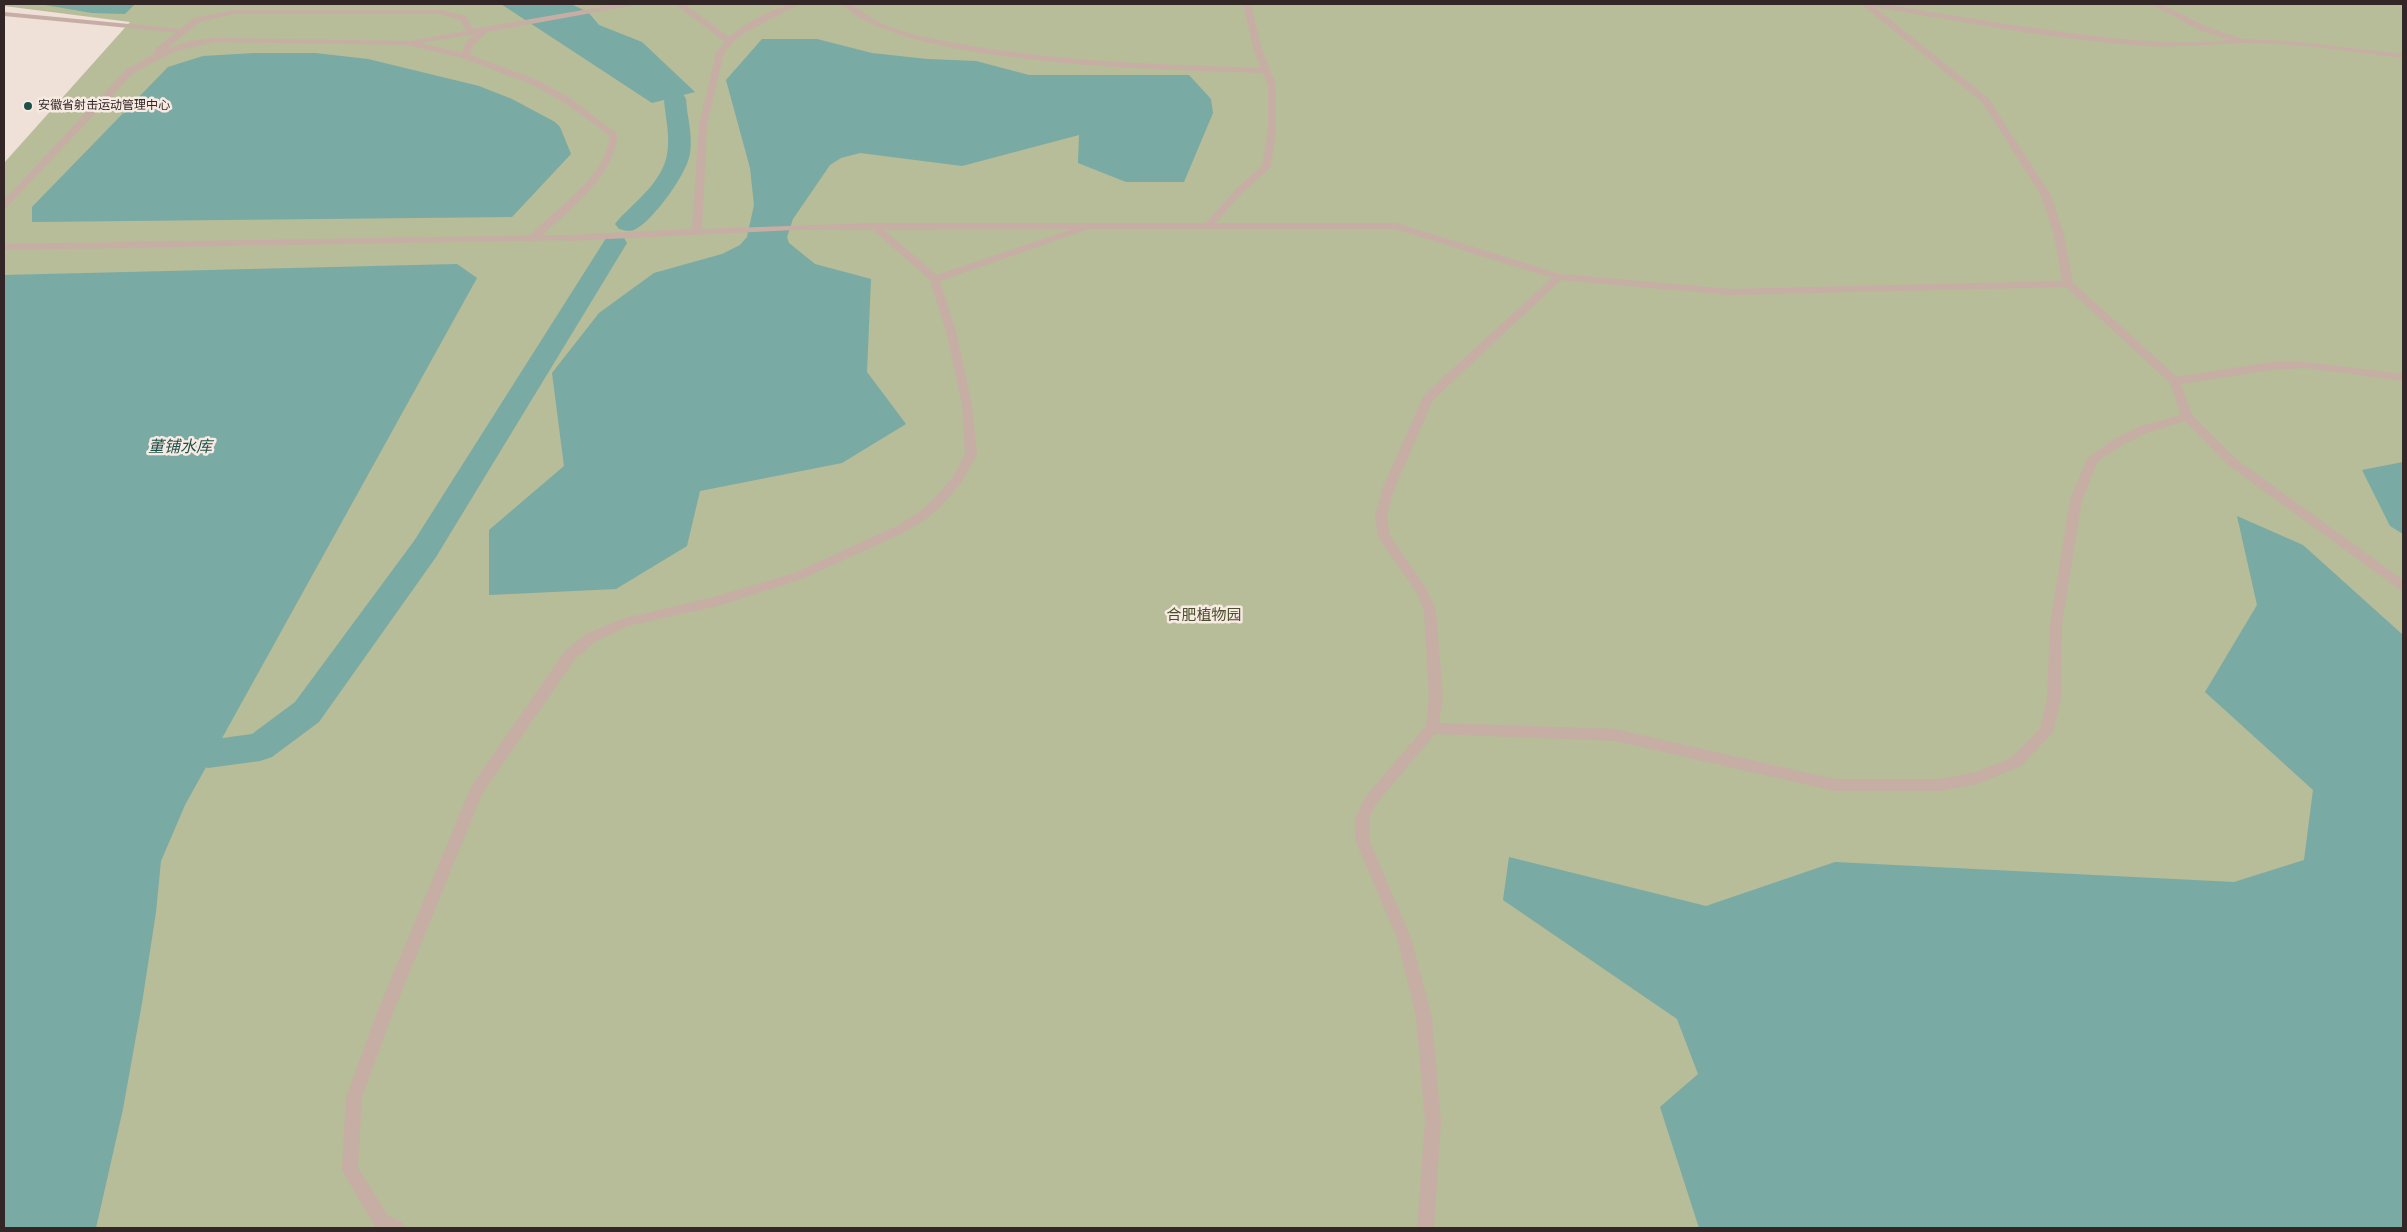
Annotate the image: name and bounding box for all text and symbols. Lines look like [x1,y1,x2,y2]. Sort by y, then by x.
place label: 安徽省射击运动管理中心 [38,99,170,113]
marker: 安徽省射击运动管理中心 [22,100,34,112]
water label: 董铺水库 [148,438,212,458]
park label: 合肥植物园 [1167,607,1241,625]

